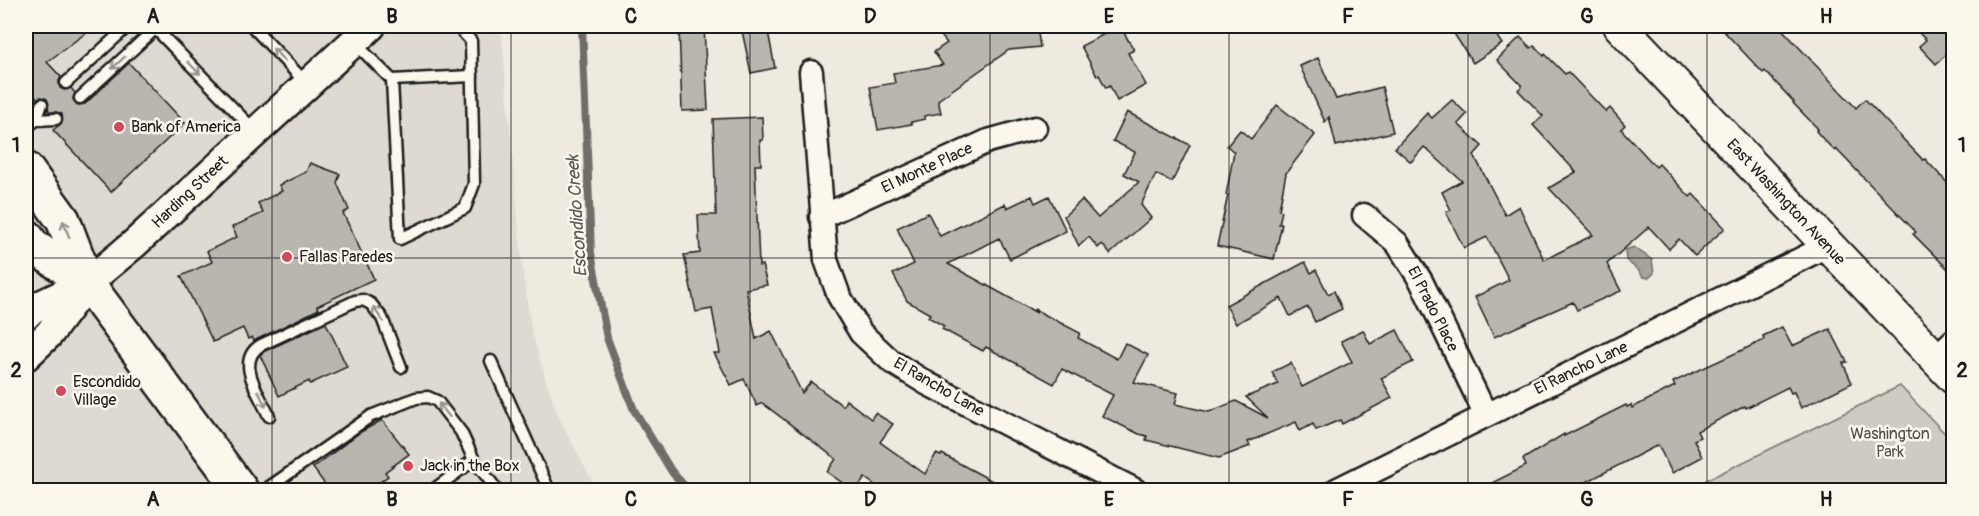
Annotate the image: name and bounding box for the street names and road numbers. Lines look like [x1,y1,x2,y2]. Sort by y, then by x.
street label: East Washington Avenue [1722,135,1850,269]
street label: El Monte Place [878,138,976,198]
street label: Harding Street [148,151,233,233]
street label: El Prado Place [1403,263,1463,355]
street label: El Rancho Lane [1531,337,1631,399]
street label: El Rancho Lane [890,353,988,421]

